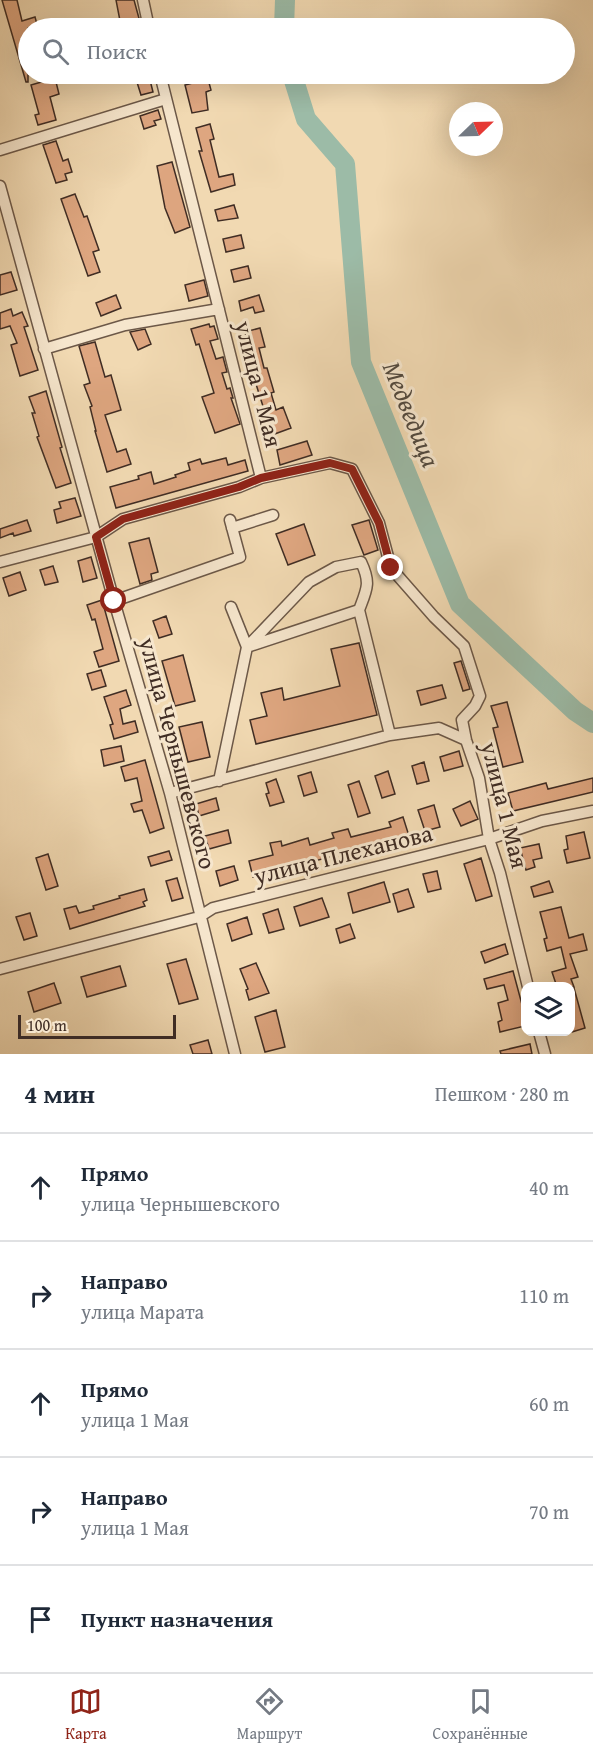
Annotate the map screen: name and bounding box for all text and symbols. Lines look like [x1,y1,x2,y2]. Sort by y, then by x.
search box [18,18,575,84]
icon: search [39,35,72,68]
text: Поиск [87,35,147,67]
north arrow [449,102,503,156]
street label: улица 1 Мая [226,316,292,451]
water label: Медведица [373,355,451,473]
route end [377,554,403,580]
route start [100,587,126,613]
street label: улица Чернышевского [130,632,226,873]
street label: улица 1 Мая [472,737,538,872]
street label: улица Плеханова [249,815,437,893]
map controls [521,982,575,1036]
button: layers [521,982,575,1036]
scale bar [18,1012,176,1040]
text: 100 m [27,1013,67,1037]
text: 4 мин [24,1074,95,1113]
text: Пешком · 280 m [435,1079,569,1108]
text: Прямо [81,1157,148,1189]
icon: ahead [24,1171,57,1204]
text: 40 m [529,1173,569,1202]
text: улица Чернышевского [81,1189,280,1218]
text: Направо [81,1265,168,1297]
icon: right [24,1279,57,1312]
text: 110 m [519,1281,569,1310]
text: улица Марата [81,1297,204,1326]
text: Прямо [81,1373,148,1405]
icon: ahead [24,1387,57,1420]
text: 60 m [529,1389,569,1418]
text: улица 1 Мая [81,1405,189,1434]
text: Направо [81,1481,168,1513]
icon: right [24,1495,57,1528]
text: 70 m [529,1497,569,1526]
text: улица 1 Мая [81,1513,189,1542]
icon: arrive [24,1603,57,1636]
text: Пункт назначения [81,1603,273,1635]
tab: Карта [65,1685,107,1745]
tab: Маршрут [237,1685,302,1745]
tab: Сохранённые [433,1685,528,1745]

